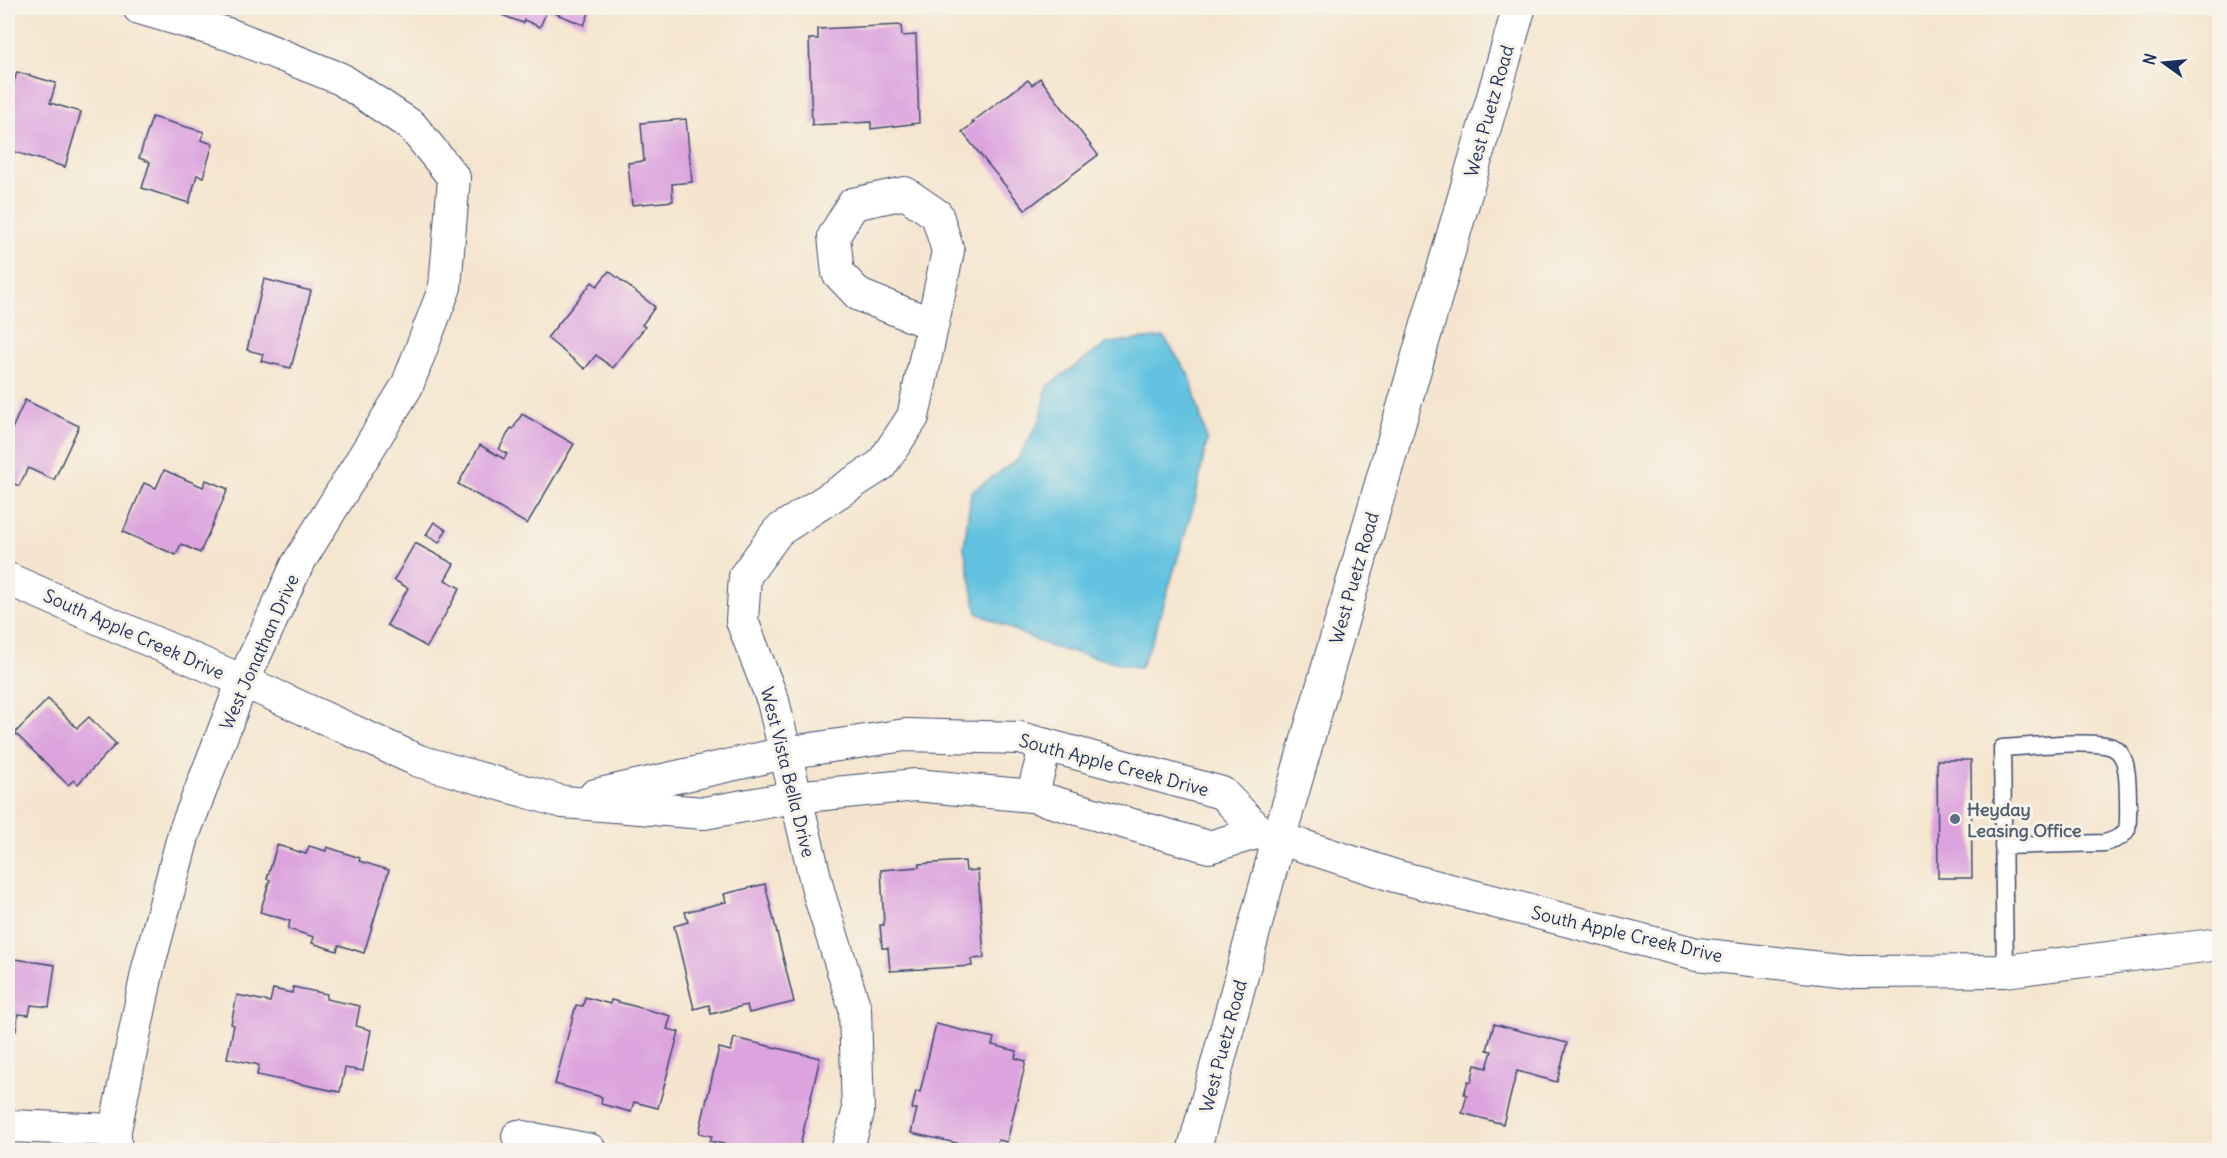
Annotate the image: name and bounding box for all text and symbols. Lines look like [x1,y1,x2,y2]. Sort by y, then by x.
north arrow [2134,33,2194,93]
street label: West Puetz Road [1459,42,1519,180]
text: N [2138,51,2161,67]
street label: West Puetz Road [1324,509,1384,647]
street label: West Jonathan Drive [214,571,304,733]
street label: South Apple Creek Drive [40,584,228,684]
street label: West Vista Bella Drive [756,684,820,860]
street label: South Apple Creek Drive [1017,729,1211,801]
place label: Heyday Leasing Office [1967,798,2082,842]
marker: Heyday Leasing Office [1948,812,1962,826]
street label: South Apple Creek Drive [1529,901,1725,967]
street label: West Puetz Road [1194,977,1252,1115]

